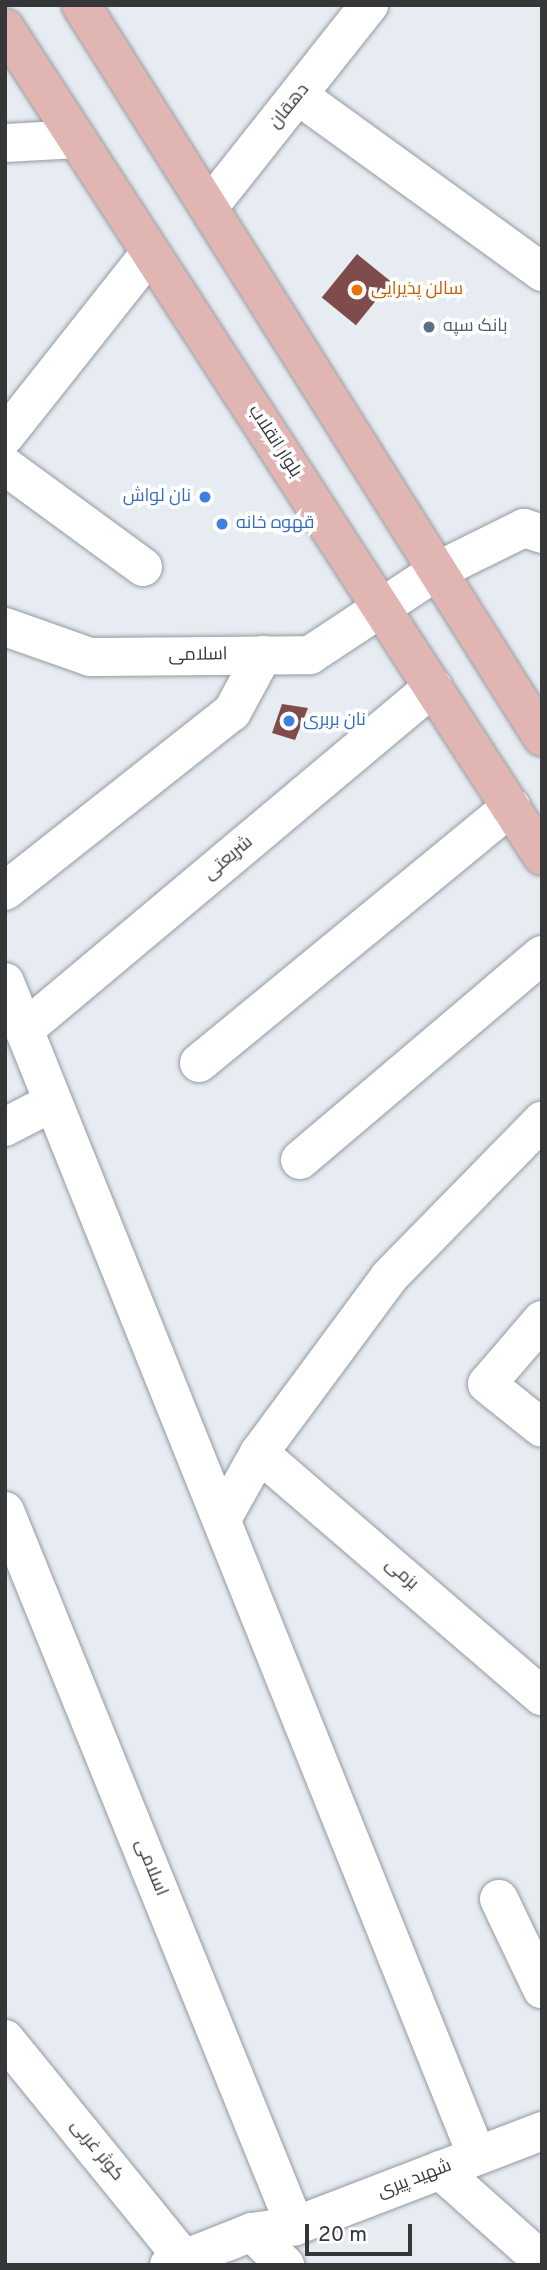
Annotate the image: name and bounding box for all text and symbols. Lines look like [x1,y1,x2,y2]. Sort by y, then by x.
street label: دهقان [265,80,315,134]
place label: سالن پذیرایی [371,279,463,301]
marker: سالن پذیرایی [349,282,365,298]
place label: بانک سپه [443,316,507,338]
marker: بانک سپه [421,319,437,335]
street label: بلوار انقلاب [243,402,305,482]
place label: نان لواش [123,486,191,508]
marker: نان لواش [197,489,213,505]
place label: قهوه خانه [236,513,314,535]
marker: قهوه خانه [214,516,230,532]
street label: اسلامی [168,645,228,667]
place label: نان بربری [303,710,366,732]
marker: نان بربری [281,713,297,729]
street label: شریعتی [200,832,258,886]
street label: بزمی [380,1554,422,1596]
street label: اسلامی [129,1836,171,1900]
street label: کوثر غربی [65,2116,127,2186]
street label: شهید پیری [375,2156,455,2204]
scale bar [309,2210,416,2254]
text: 20 m [318,2222,367,2249]

